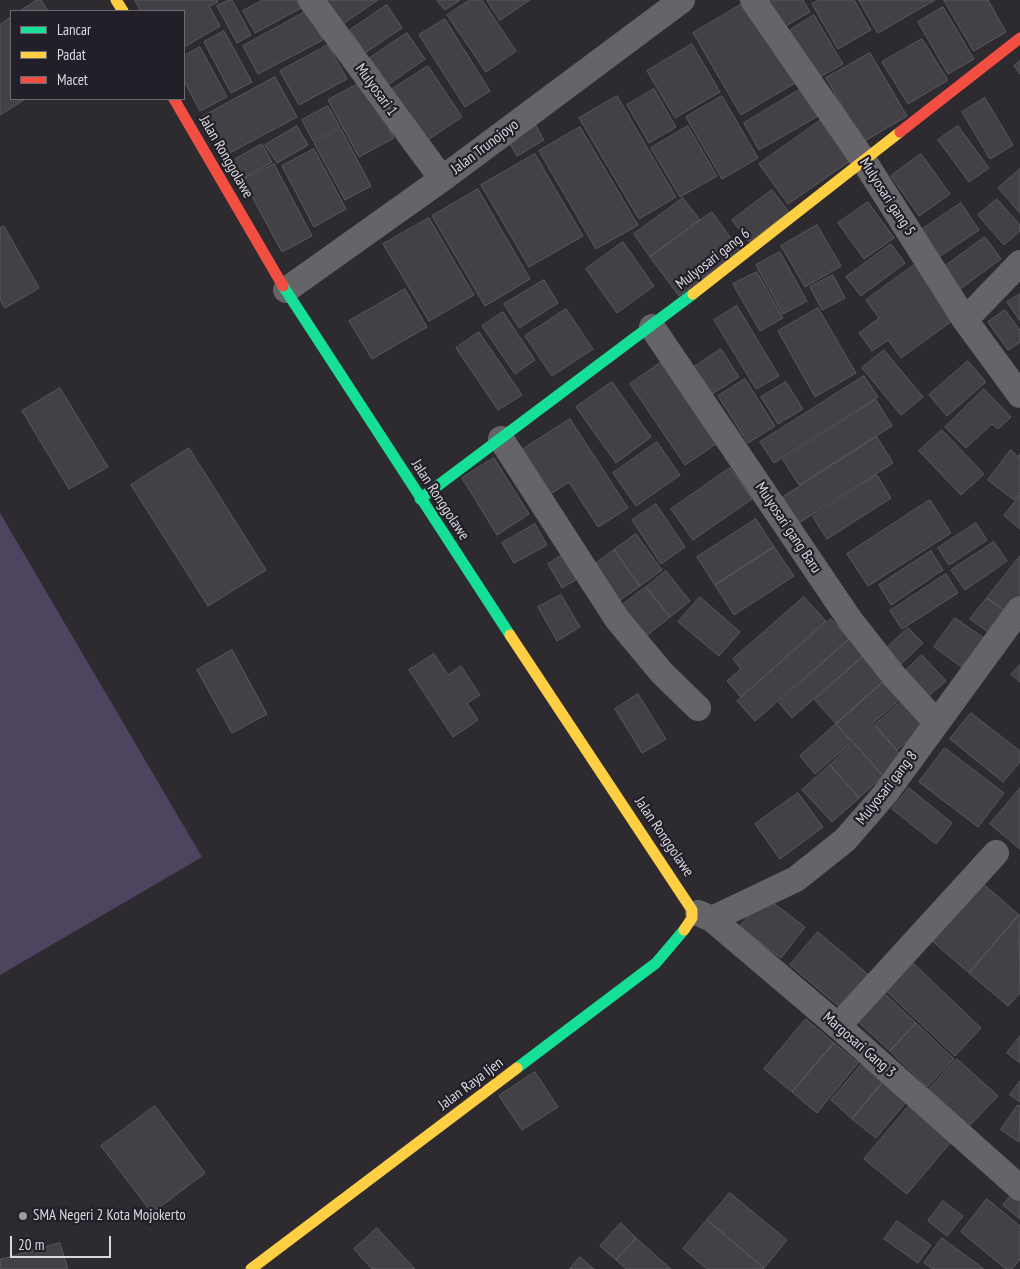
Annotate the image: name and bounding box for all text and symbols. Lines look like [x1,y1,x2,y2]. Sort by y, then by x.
legend [10,10,185,100]
text: Lancar [57,20,91,39]
text: Padat [57,45,86,64]
street label: Mulyosari 1 [351,60,401,120]
text: Macet [57,70,88,89]
street label: Jalan Ronggolawe [195,112,257,202]
street label: Jalan Trunojoyo [448,116,522,178]
street label: Mulyosari gang 5 [855,155,919,239]
street label: Mulyosari gang 6 [672,225,754,293]
street label: Jalan Ronggolawe [407,456,473,544]
street label: Mulyosari gang Baru [751,479,825,577]
street label: Mulyosari gang 8 [853,747,921,829]
street label: Jalan Ronggolawe [631,794,697,880]
street label: Margosari Gang 3 [819,1008,899,1082]
street label: Jalan Raya Ijen [435,1054,507,1114]
place label: SMA Negeri 2 Kota Mojokerto [33,1207,186,1225]
marker: SMA Negeri 2 Kota Mojokerto [17,1210,29,1222]
scale bar [12,1226,114,1258]
text: 20 m [18,1235,44,1254]

